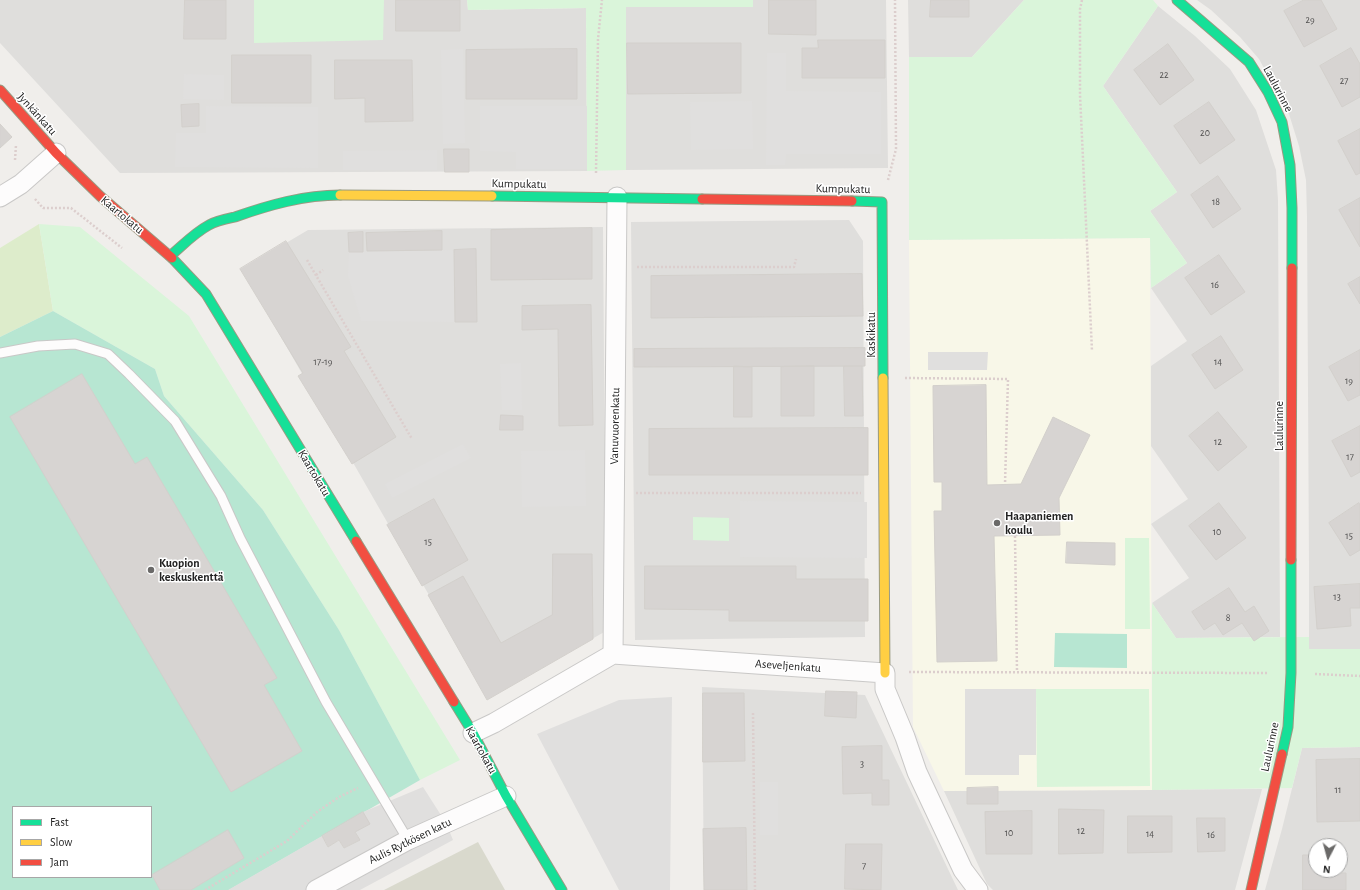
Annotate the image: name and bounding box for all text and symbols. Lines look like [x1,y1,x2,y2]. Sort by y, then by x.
house number: 29 [1305,14,1315,26]
street label: Laulurinne [1260,63,1296,115]
house number: 22 [1159,69,1169,81]
house number: 27 [1340,75,1348,87]
street label: Jynkänkatu [14,90,60,138]
house number: 20 [1200,127,1210,139]
street label: Kumpukatu [491,176,547,192]
street label: Kumpukatu [815,181,871,197]
street label: Kaartokatu [98,193,146,237]
house number: 18 [1212,196,1220,208]
house number: 16 [1211,279,1219,291]
street label: Kaskikatu [864,312,878,358]
house number: 17-19 [314,356,332,368]
house number: 14 [1214,356,1222,368]
house number: 19 [1345,375,1353,387]
street label: Vanuvuorenkatu [607,387,623,465]
street label: Laulurinne [1272,401,1286,451]
house number: 12 [1214,436,1222,448]
street label: Kaartokatu [295,447,333,499]
house number: 17 [1346,451,1354,463]
place label: Haapaniemen koulu [1005,509,1073,537]
marker: Haapaniemen koulu [992,518,1002,528]
house number: 10 [1213,526,1221,538]
house number: 15 [1345,530,1353,542]
house number: 15 [424,536,432,548]
place label: Kuopion keskuskenttä [159,556,223,584]
marker: Kuopion keskuskenttä [146,565,156,575]
house number: 13 [1333,591,1341,603]
house number: 8 [1226,612,1230,624]
street label: Aseveljenkatu [755,657,821,675]
street label: Laulurinne [1258,721,1282,773]
street label: Kaartokatu [462,724,500,776]
house number: 3 [860,758,864,770]
house number: 11 [1335,784,1341,796]
legend [12,806,152,878]
street label: Aulis Rytkösen katu [366,815,454,867]
text: Fast [50,816,69,828]
house number: 12 [1077,825,1085,837]
house number: 10 [1005,827,1013,839]
house number: 14 [1146,828,1154,840]
house number: 16 [1207,829,1215,841]
text: Slow [50,836,72,848]
north arrow [1308,838,1348,878]
text: Jam [50,856,69,868]
house number: 7 [862,860,866,872]
text: N [1322,864,1331,875]

